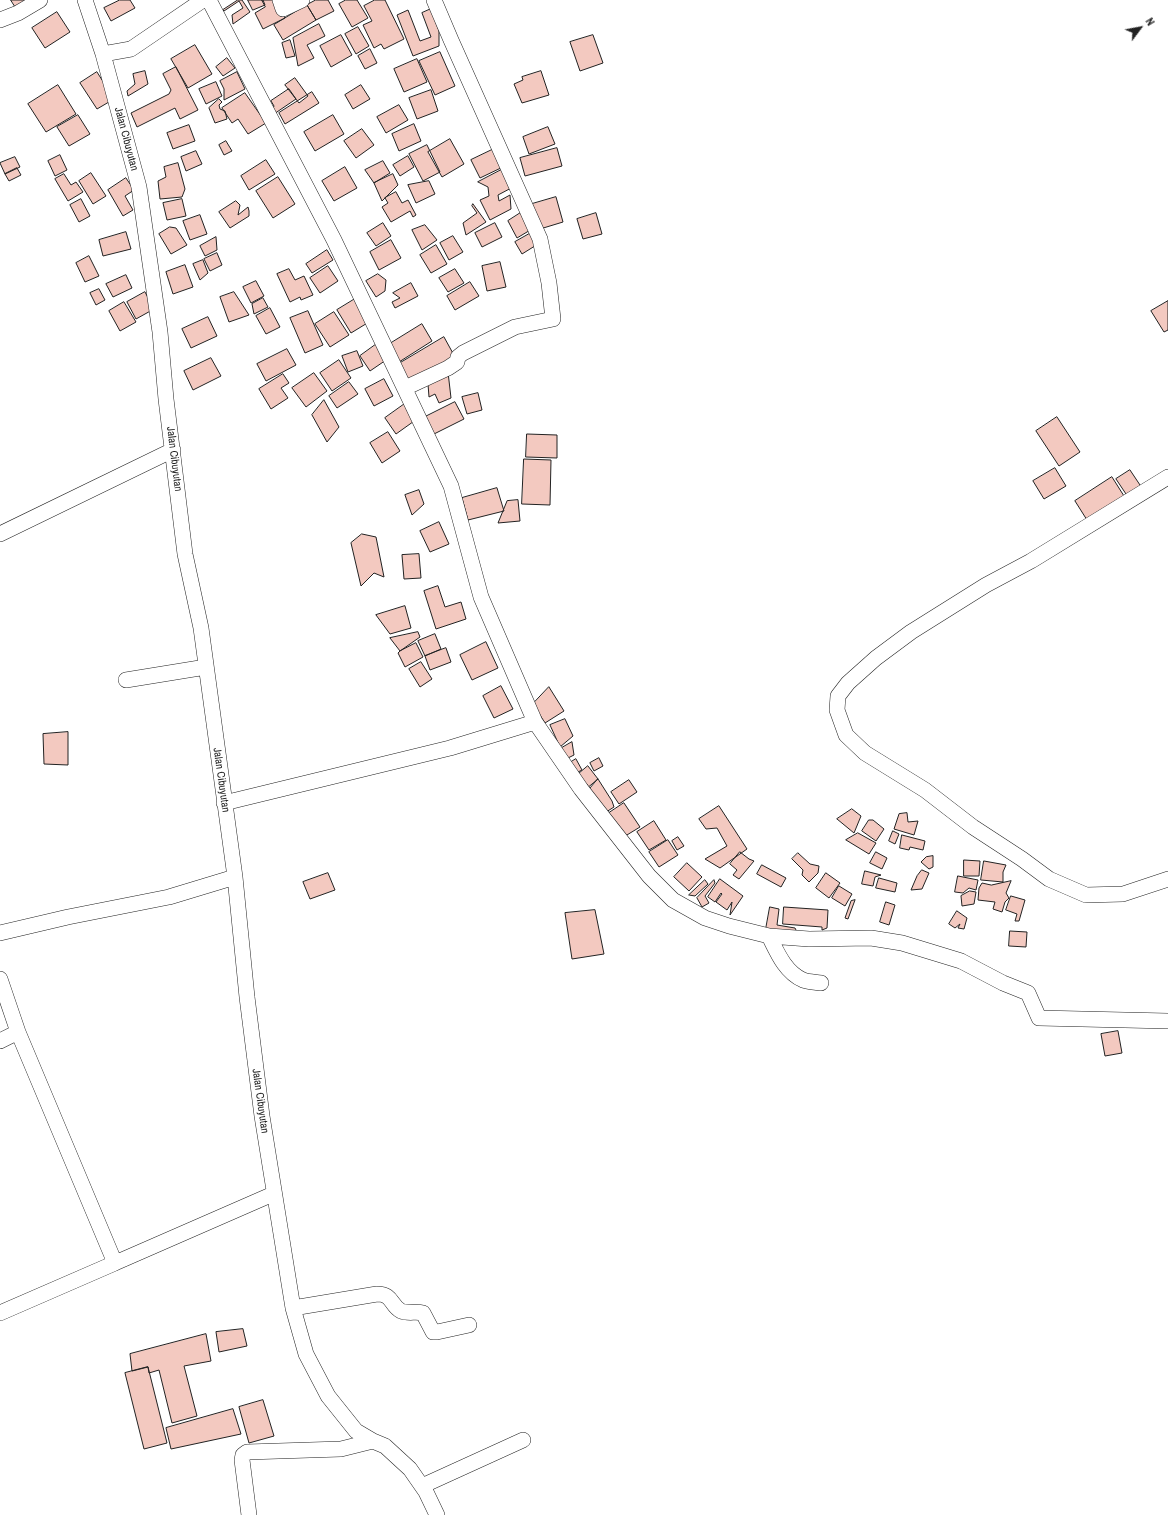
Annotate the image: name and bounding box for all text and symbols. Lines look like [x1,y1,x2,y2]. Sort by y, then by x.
north arrow [1120,8,1160,48]
text: N [1143,15,1158,28]
street label: Jalan Cibuyutan [111,106,141,172]
street label: Jalan Cibuyutan [163,426,185,492]
street label: Jalan Cibuyutan [210,747,232,813]
street label: Jalan Cibuyutan [249,1068,271,1134]

